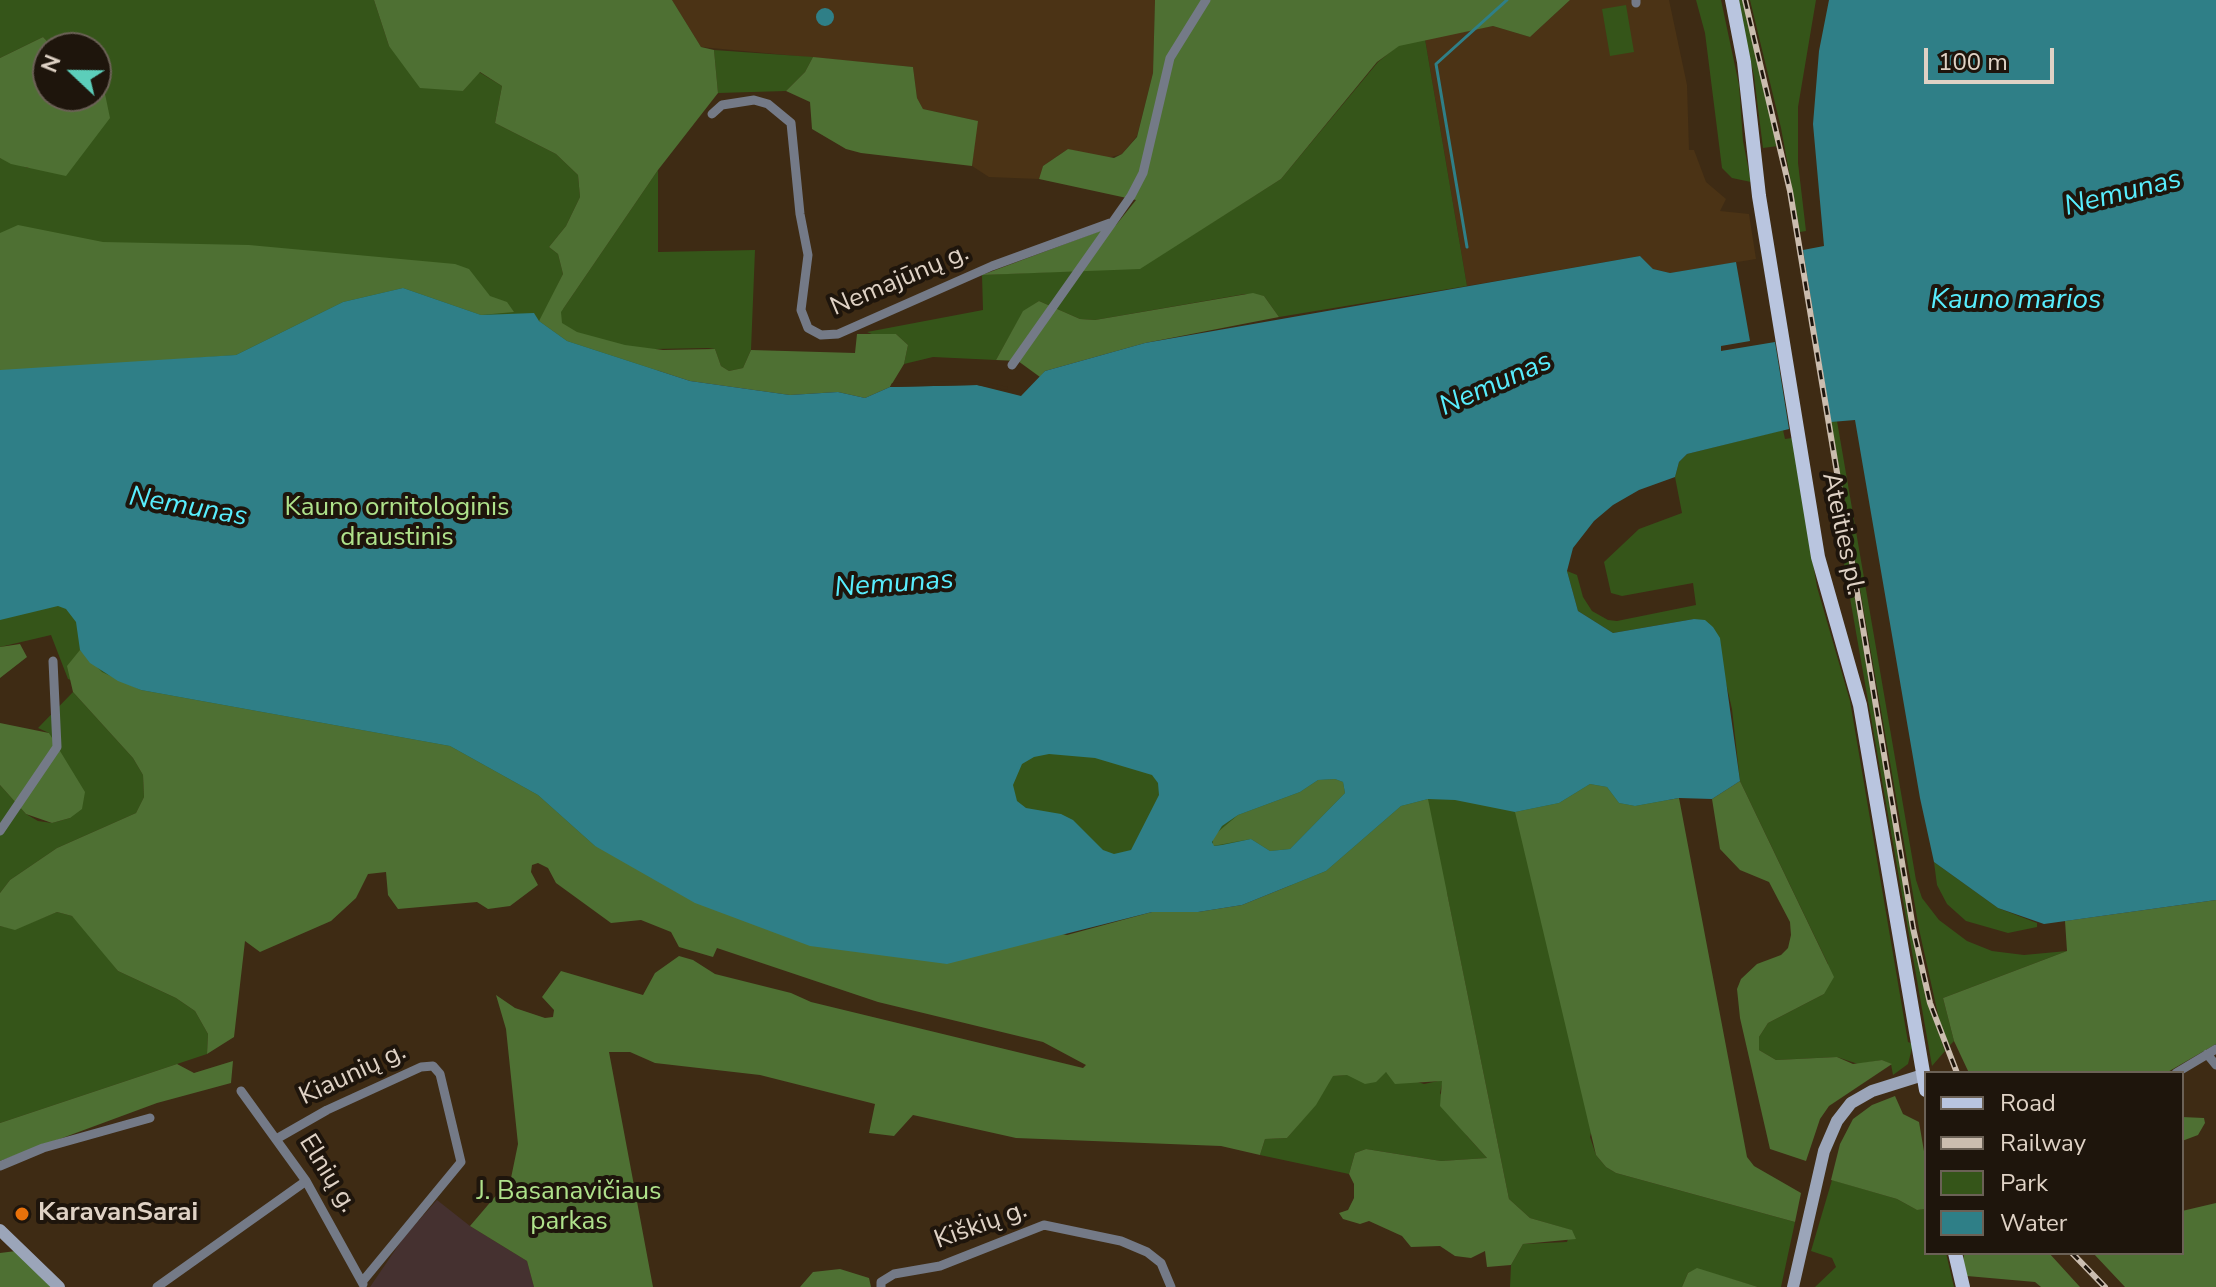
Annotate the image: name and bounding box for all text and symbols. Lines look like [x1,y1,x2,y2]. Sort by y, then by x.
north arrow [32,32,112,112]
scale bar [1928,32,2058,82]
text: 100 m [1938,46,2008,78]
text: N [35,51,69,77]
water label: Nemunas [2061,163,2185,225]
street label: Nemajūnų g. [826,238,974,324]
water label: Kauno marios [1930,284,2102,318]
water label: Nemunas [1435,345,1557,425]
street label: Ateities pl. [1814,470,1870,598]
water label: Nemunas [126,481,250,535]
park label: Kauno ornitologinis draustinis [284,493,510,554]
water label: Nemunas [833,564,955,606]
street label: Kiaunių g. [295,1037,411,1113]
legend [1924,1071,2184,1255]
text: Road [2000,1087,2056,1119]
text: Railway [2000,1127,2086,1159]
street label: Elnių g. [291,1129,363,1219]
text: Park [2000,1167,2048,1199]
park label: J. Basanavičiaus parkas [476,1177,662,1238]
street label: Kiškių g. [930,1195,1032,1257]
place label: KaravanSarai [38,1198,198,1230]
marker: KaravanSarai [13,1205,31,1223]
text: Water [2000,1207,2067,1239]

